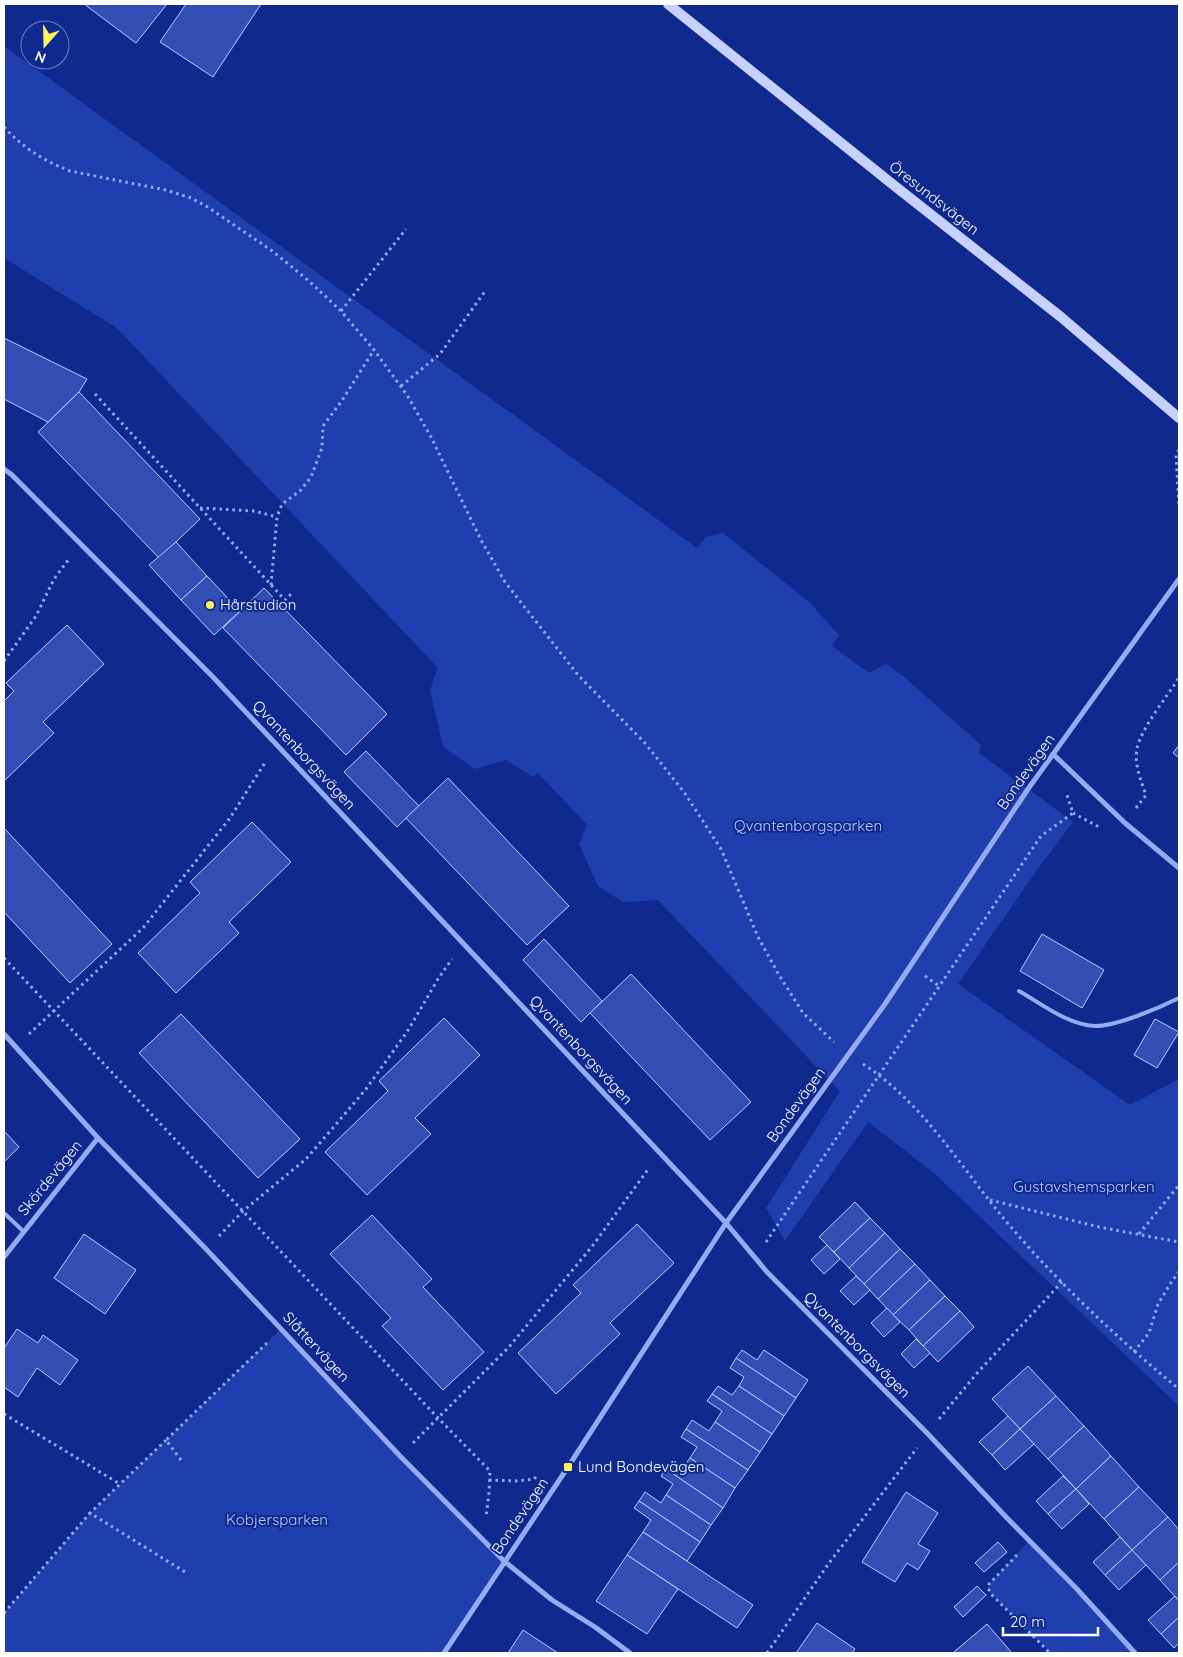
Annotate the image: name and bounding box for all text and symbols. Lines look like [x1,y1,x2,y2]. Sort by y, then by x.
north arrow [20,20,70,70]
text: N [33,47,48,67]
street label: Öresundsvägen [886,157,983,239]
place label: Hårstudion [220,595,296,614]
marker: Hårstudion [204,599,216,611]
street label: Qvantenborgsvägen [249,696,360,813]
street label: Bondevägen [993,730,1059,813]
park label: Qvantenborgsparken [734,816,882,835]
street label: Qvantenborgsvägen [526,991,637,1108]
street label: Bondevägen [762,1063,829,1146]
street label: Skördevägen [13,1136,86,1219]
park label: Gustavshemsparken [1013,1177,1155,1196]
street label: Qvantenborgsvägen [800,1288,914,1402]
street label: Slåttervägen [279,1308,354,1386]
place label: Lund Bondevägen [578,1457,705,1476]
marker: Lund Bondevägen [562,1461,574,1473]
street label: Bondevägen [487,1474,552,1558]
park label: Kobjersparken [226,1510,328,1529]
scale bar [1003,1604,1098,1636]
text: 20 m [1010,1612,1045,1631]

